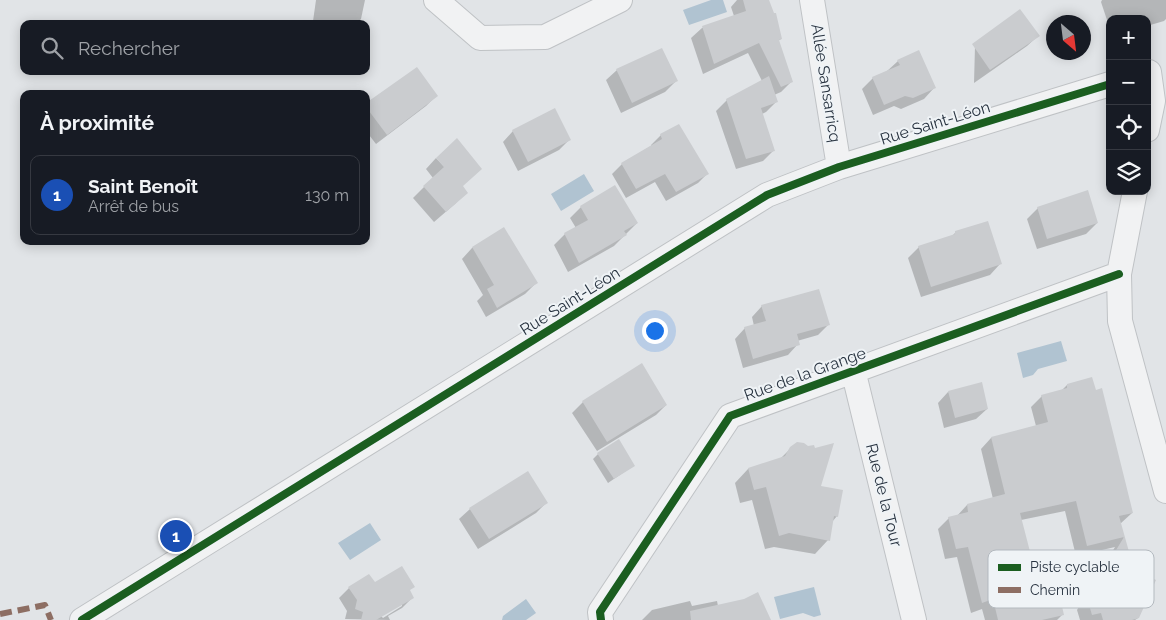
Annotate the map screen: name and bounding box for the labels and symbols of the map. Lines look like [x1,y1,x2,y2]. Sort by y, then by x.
north arrow [1046,15,1091,60]
street label: Allée Sansarricq [807,22,845,144]
street label: Rue Saint-Léon [878,97,992,149]
street label: Rue Saint-Léon [517,263,623,339]
your location [642,318,668,344]
street label: Rue de la Grange [741,343,869,405]
street label: Rue de la Tour [862,441,906,549]
pin: 1 [160,517,192,555]
legend [988,550,1154,608]
text: Piste cyclable [1030,559,1120,575]
text: Chemin [1030,582,1080,598]

